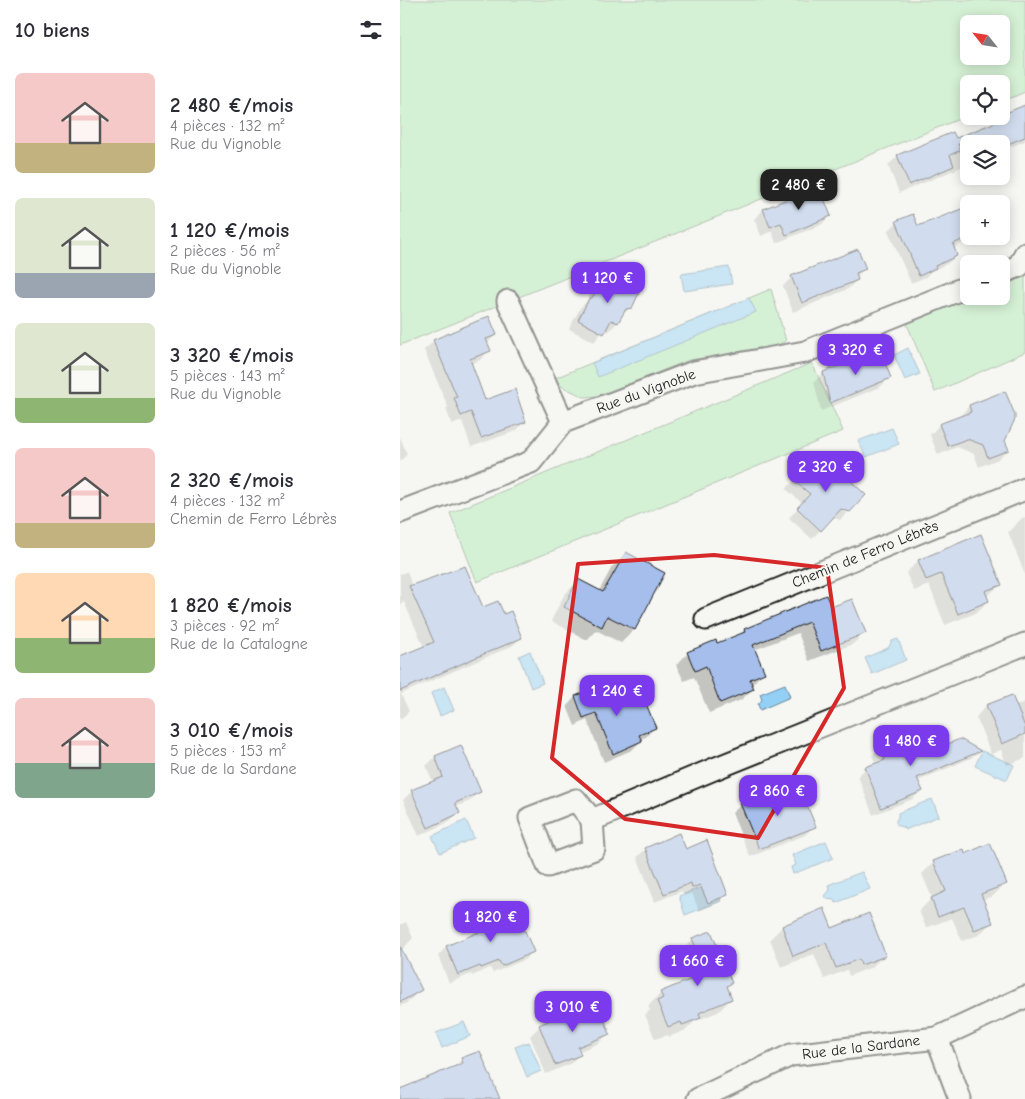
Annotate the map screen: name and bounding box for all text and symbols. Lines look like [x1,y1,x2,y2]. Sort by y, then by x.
north arrow [960,15,1010,65]
map controls [960,15,1010,305]
icon: filters [357,16,385,44]
text: 10 biens [15,18,90,42]
button: locate [960,75,1010,125]
icon: home [55,93,115,153]
text: 2 480 €/mois [170,93,293,117]
text: 4 pièces · 132 m² [170,117,284,135]
text: Rue du Vignoble [170,135,281,153]
button: layers [960,135,1010,185]
pin: 2 480 € [753,168,845,211]
text: 2 480 € [771,176,827,194]
button: + [960,195,1010,245]
icon: home [55,218,115,278]
text: 1 120 €/mois [170,218,289,242]
text: 2 pièces · 56 m² [170,242,280,260]
button: − [960,255,1010,305]
text: Rue du Vignoble [170,260,281,278]
pin: 1 120 € [562,262,654,304]
text: 1 120 € [582,269,634,287]
pin: 3 320 € [810,334,902,376]
text: 3 320 € [828,341,884,359]
icon: home [55,343,115,403]
text: 3 320 €/mois [170,343,293,367]
street label: Rue du Vignoble [594,365,698,417]
text: 5 pièces · 143 m² [170,367,285,385]
text: Rue du Vignoble [170,385,281,403]
pin: 2 320 € [780,450,872,493]
text: 2 320 € [798,458,854,476]
icon: home [55,468,115,528]
text: 2 320 €/mois [170,468,294,492]
text: 4 pièces · 132 m² [170,492,284,510]
text: Chemin de Ferro Lébrès [170,510,337,528]
street label: Chemin de Ferro Lébrès [789,516,941,592]
icon: home [55,593,115,653]
text: 1 820 €/mois [170,593,292,617]
text: 3 pièces · 92 m² [170,617,279,635]
text: Rue de la Catalogne [170,635,308,653]
pin: 1 240 € [571,674,663,717]
text: 1 240 € [591,682,643,700]
icon: home [55,718,115,778]
text: 3 010 €/mois [170,718,293,742]
pin: 1 480 € [865,724,957,767]
text: 1 480 € [884,732,938,750]
text: 5 pièces · 153 m² [170,742,286,760]
text: Rue de la Sardane [170,760,297,778]
pin: 2 860 € [732,774,824,817]
text: 2 860 € [750,782,806,800]
pin: 1 820 € [445,900,537,943]
text: 1 820 € [464,908,518,926]
pin: 1 660 € [652,944,744,987]
text: 1 660 € [671,952,725,970]
pin: 3 010 € [527,990,619,1033]
text: 3 010 € [546,998,600,1016]
street label: Rue de la Sardane [801,1031,921,1063]

